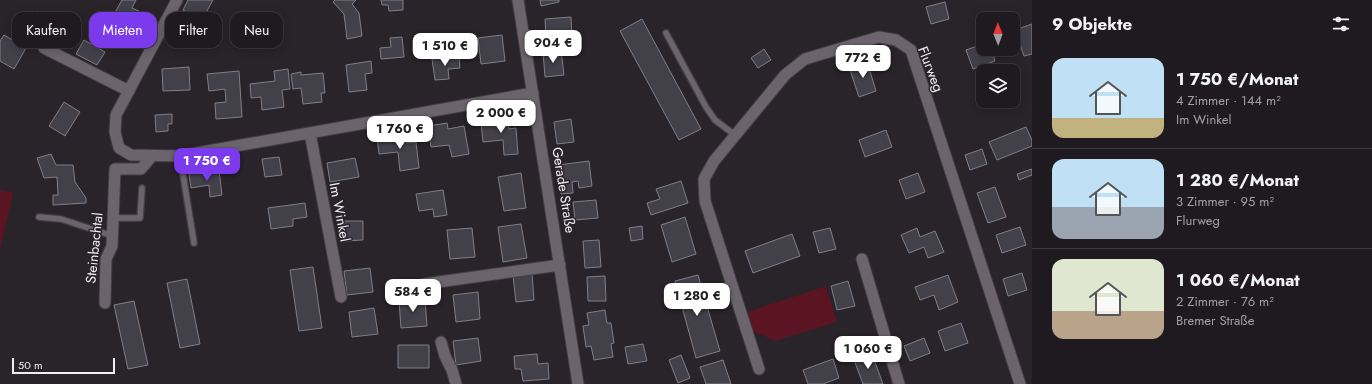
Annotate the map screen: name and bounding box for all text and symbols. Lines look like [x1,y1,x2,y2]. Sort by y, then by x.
chip: Kaufen [12,12,81,48]
chip: Mieten [89,12,157,48]
chip: Filter [165,12,222,48]
chip: Neu [230,12,283,48]
north arrow [976,12,1020,56]
map controls [976,12,1020,108]
text: 9 Objekte [1052,12,1132,36]
icon: filters [1330,13,1352,35]
pin: 904 € [525,30,581,64]
pin: 1 510 € [408,33,482,67]
text: 904 € [534,33,572,52]
text: 1 510 € [422,36,468,55]
street label: Flurweg [913,43,949,95]
pin: 772 € [835,45,891,79]
text: 772 € [845,48,881,67]
button: layers [976,64,1020,108]
text: 1 750 €/Monat [1176,67,1298,91]
icon: home [1084,74,1132,122]
text: 4 Zimmer · 144 m² [1176,91,1281,110]
pin: 2 000 € [464,100,538,134]
text: 2 000 € [476,103,526,122]
text: Im Winkel [1176,110,1232,129]
pin: 1 760 € [363,116,437,150]
text: 1 760 € [376,119,424,138]
street label: Gerade Straße [547,146,581,234]
pin: 1 750 € [170,148,244,182]
text: 1 750 € [183,151,231,170]
text: 1 280 €/Monat [1176,168,1299,192]
icon: home [1084,175,1132,223]
street label: Im Winkel [324,181,356,243]
text: 3 Zimmer · 95 m² [1176,192,1274,211]
street label: Steinbachtal [80,211,108,285]
text: Flurweg [1176,211,1220,230]
text: 1 060 €/Monat [1176,268,1300,292]
icon: home [1084,275,1132,323]
pin: 584 € [385,279,441,313]
text: 584 € [394,282,432,301]
pin: 1 280 € [660,283,734,317]
text: 1 280 € [673,286,721,305]
text: 2 Zimmer · 76 m² [1176,292,1274,311]
text: Bremer Straße [1176,311,1254,330]
pin: 1 060 € [831,336,905,370]
text: 1 060 € [844,339,892,358]
scale bar [12,356,115,375]
text: 50 m [18,357,43,373]

